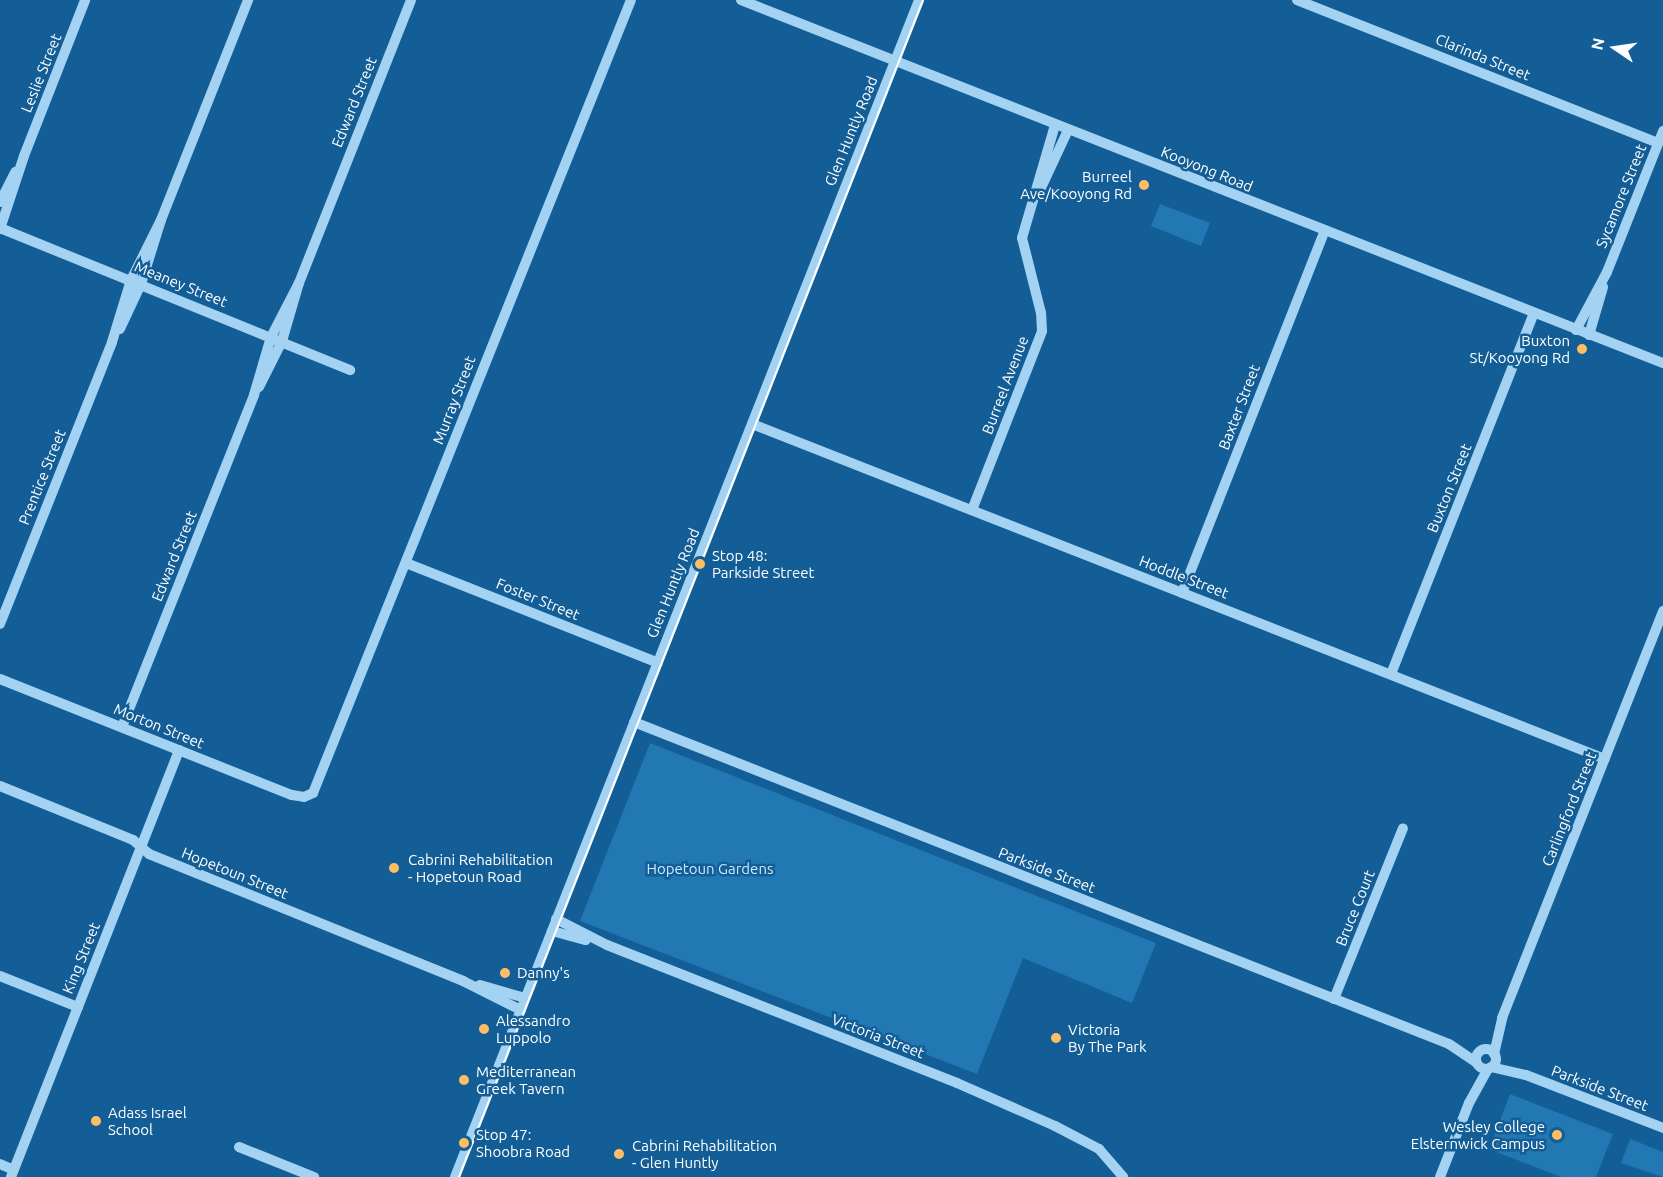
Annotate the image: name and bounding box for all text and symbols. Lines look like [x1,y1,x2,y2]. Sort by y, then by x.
north arrow [1585,18,1645,78]
street label: Clarinda Street [1433,30,1533,84]
street label: Leslie Street [17,31,65,115]
text: N [1587,36,1608,52]
street label: Edward Street [328,54,380,150]
street label: Glen Huntly Road [821,73,881,189]
street label: Sycamore Street [1592,141,1650,251]
street label: Kooyong Road [1158,142,1256,196]
place label: Burreel Ave/Kooyong Rd [1020,167,1132,202]
marker: Burreel Ave/Kooyong Rd [1137,178,1151,192]
street label: Meaney Street [132,257,230,311]
place label: Buxton St/Kooyong Rd [1470,331,1570,366]
street label: Burreel Avenue [978,333,1032,437]
marker: Buxton St/Kooyong Rd [1575,342,1589,356]
street label: Murray Street [429,353,479,447]
street label: Baxter Street [1214,362,1264,452]
street label: Prentice Street [15,427,69,527]
street label: Buxton Street [1423,441,1475,535]
street label: Edward Street [148,508,200,604]
street label: Glen Huntly Road [643,525,703,641]
place label: Stop 48: Parkside Street [712,546,814,581]
street label: Hoddle Street [1137,552,1231,602]
marker: Stop 48: Parkside Street [693,557,707,571]
street label: Foster Street [494,574,582,624]
street label: Morton Street [111,700,207,752]
street label: Carlingford Street [1538,749,1600,869]
street label: Hopetoun Street [179,843,291,903]
street label: Parkside Street [996,843,1098,897]
place label: Cabrini Rehabilitation - Hopetoun Road [408,850,553,885]
marker: Cabrini Rehabilitation - Hopetoun Road [385,859,403,877]
park label: Hopetoun Gardens [647,860,773,878]
street label: Bruce Court [1332,867,1378,949]
street label: King Street [58,920,104,996]
place label: Danny's [517,964,570,982]
marker: Danny's [498,966,512,980]
street label: Victoria Street [829,1010,927,1062]
place label: Alessandro Luppolo [496,1011,570,1046]
place label: Victoria By The Park [1068,1020,1147,1055]
marker: Alessandro Luppolo [477,1022,491,1036]
marker: Victoria By The Park [1049,1031,1063,1045]
street label: Parkside Street [1549,1061,1651,1115]
place label: Mediterranean Greek Tavern [476,1062,576,1097]
marker: Mediterranean Greek Tavern [457,1073,471,1087]
place label: Adass Israel School [108,1103,187,1138]
marker: Adass Israel School [89,1114,103,1128]
place label: Wesley College Elsternwick Campus [1411,1117,1545,1152]
place label: Stop 47: Shoobra Road [476,1125,570,1160]
marker: Wesley College Elsternwick Campus [1550,1128,1564,1142]
marker: Stop 47: Shoobra Road [457,1136,471,1150]
place label: Cabrini Rehabilitation - Glen Huntly [632,1136,777,1171]
marker: Cabrini Rehabilitation - Glen Huntly [610,1145,628,1163]

